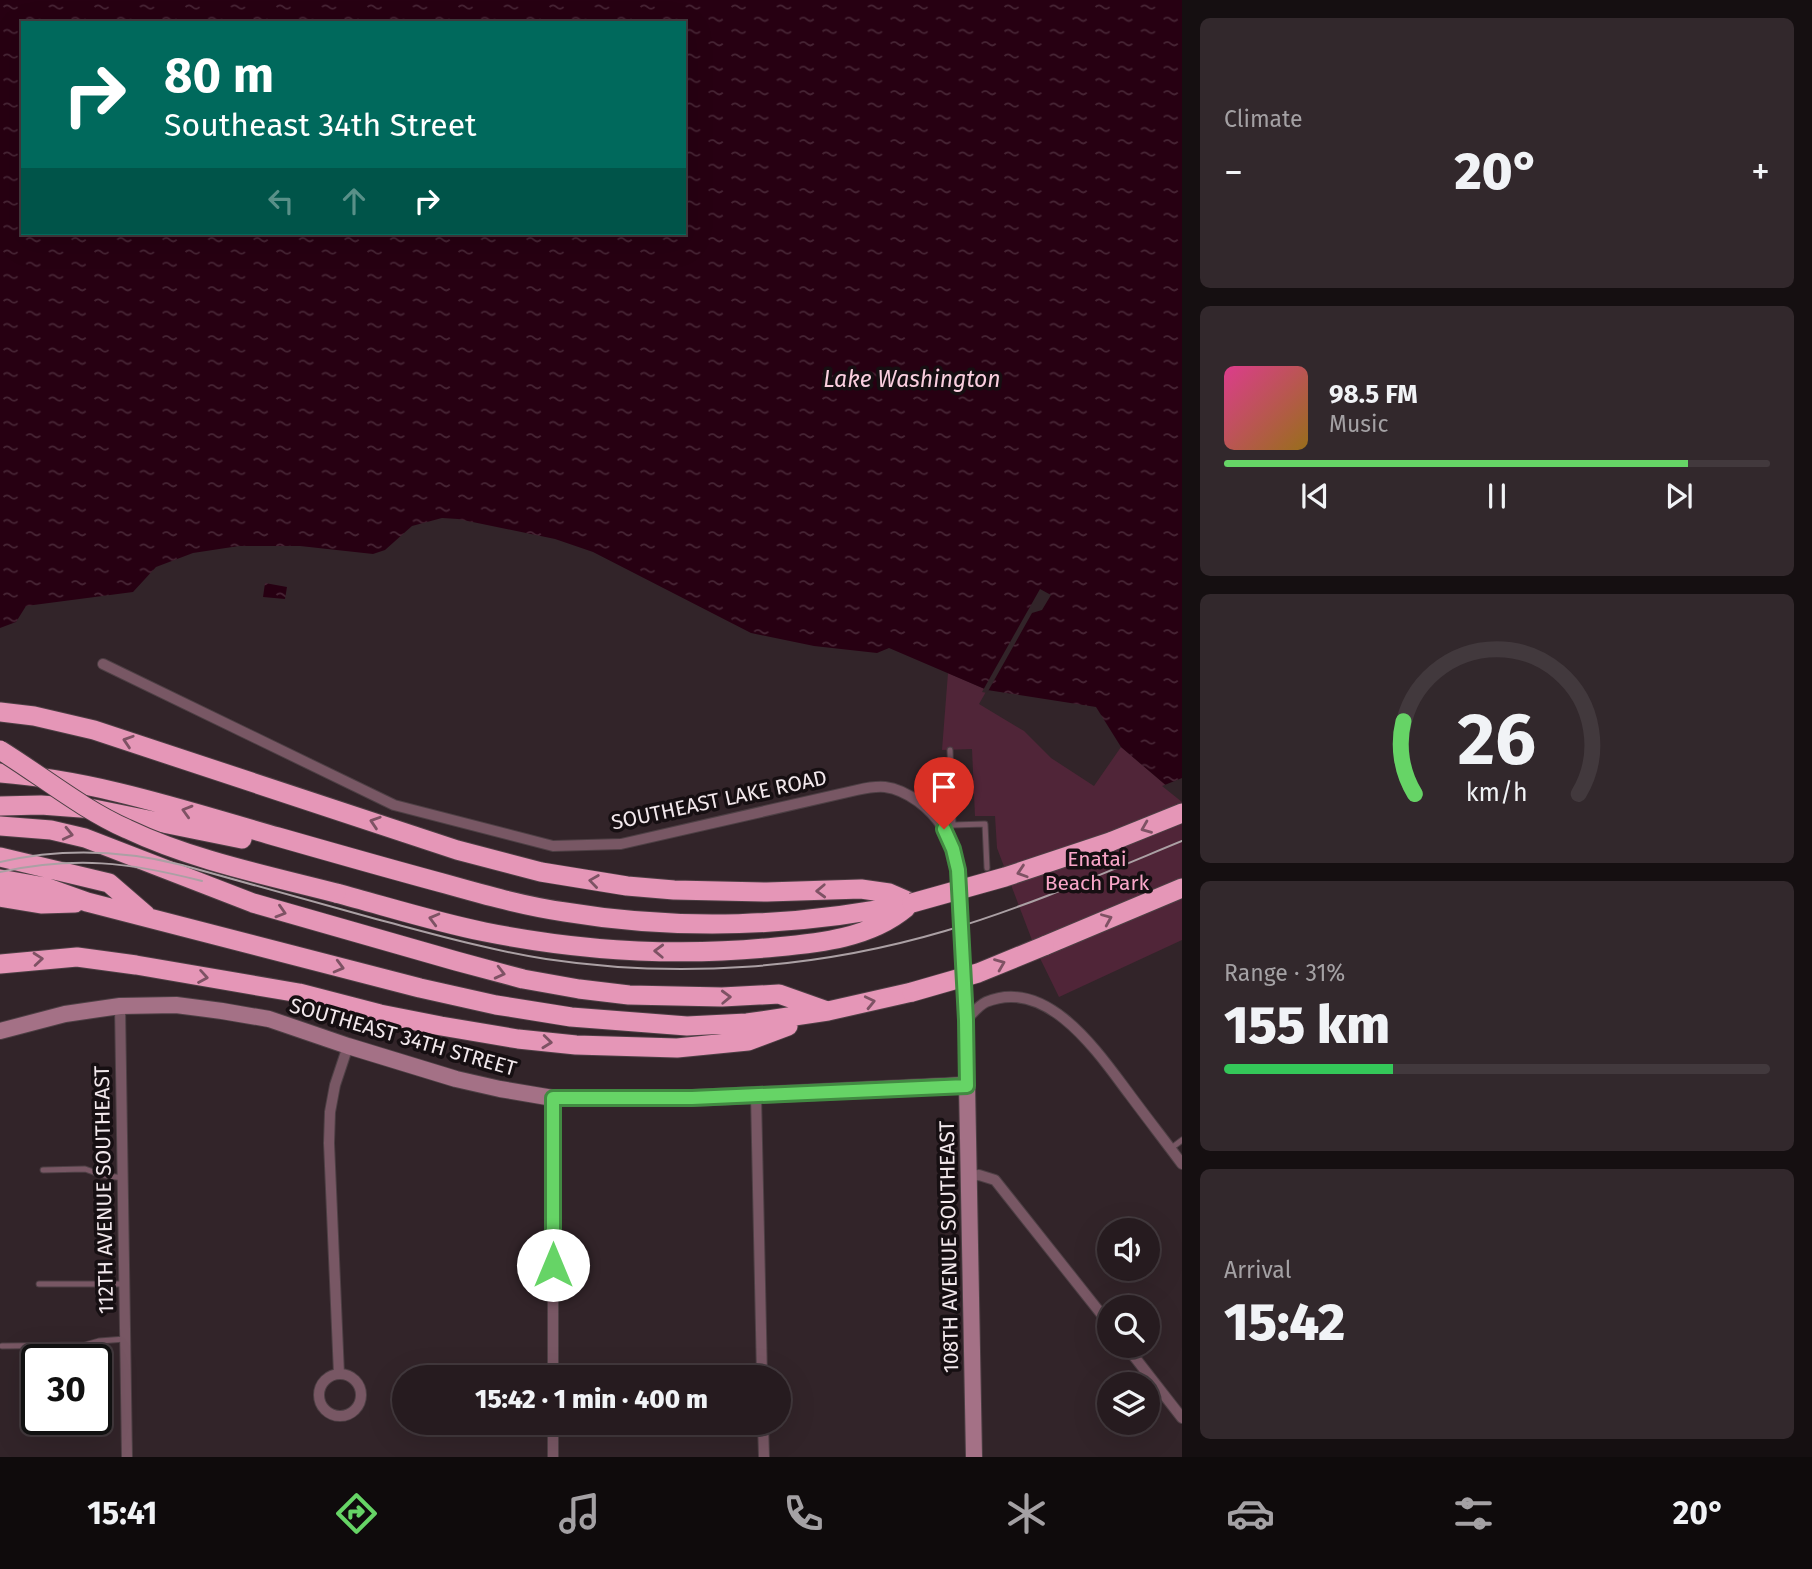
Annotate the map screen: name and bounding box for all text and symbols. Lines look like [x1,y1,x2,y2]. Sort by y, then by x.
text: 80 m [164,46,274,105]
icon: right [49,49,140,140]
text: Climate [1224,105,1303,133]
text: Southeast 34th Street [164,106,477,144]
text: 20° [1454,140,1540,203]
text: − [1224,149,1243,195]
text: + [1751,149,1770,195]
icon: left [262,182,300,220]
icon: ahead [335,182,373,220]
icon: right [408,182,446,220]
water label: Lake Washington [823,365,1001,393]
text: 98.5 FM [1329,379,1418,410]
text: Music [1329,410,1389,438]
icon: previous [1296,477,1334,515]
icon: pause [1478,477,1516,515]
icon: next [1660,477,1698,515]
text: 26 [1458,697,1536,784]
one-way arrow [122,735,134,750]
pin [914,757,974,829]
street label: SOUTHEAST LAKE ROAD [609,764,829,836]
icon: arrive [925,768,963,806]
text: km/h [1466,778,1528,808]
one-way arrow [181,805,193,819]
one-way arrow [369,816,382,830]
one-way arrow [1141,819,1153,833]
one-way arrow [62,825,74,840]
park label: Enatai Beach Park [1045,846,1150,896]
one-way arrow [1017,864,1029,878]
one-way arrow [589,874,600,889]
one-way arrow [816,883,827,898]
one-way arrow [275,903,287,918]
one-way arrow [428,913,440,928]
one-way arrow [1100,914,1112,928]
one-way arrow [653,943,664,958]
one-way arrow [33,952,44,967]
one-way arrow [993,958,1005,972]
one-way arrow [333,959,345,974]
text: Range · 31% [1224,959,1345,987]
one-way arrow [494,965,506,979]
one-way arrow [197,969,209,984]
one-way arrow [720,989,731,1004]
street label: SOUTHEAST 34TH STREET [287,992,520,1082]
text: 155 km [1224,994,1390,1057]
one-way arrow [864,996,876,1010]
one-way arrow [541,1035,552,1050]
street label: 112TH AVENUE SOUTHEAST [89,1065,119,1314]
street label: 108TH AVENUE SOUTHEAST [934,1120,964,1373]
map controls [1097,1218,1160,1435]
button: sound [1097,1218,1160,1281]
position arrow [516,1228,590,1302]
text: Arrival [1224,1256,1291,1284]
text: 15:42 [1224,1291,1345,1354]
button: search [1097,1295,1160,1358]
speed limit sign: 30 [21,1344,112,1435]
button: layers [1097,1372,1160,1435]
text: 15:42 · 1 min · 400 m [475,1384,708,1415]
icon: directions [332,1489,381,1538]
icon: music [555,1489,604,1538]
icon: phone [779,1489,828,1538]
icon: climate [1002,1489,1051,1538]
icon: car [1226,1489,1275,1538]
icon: filters [1449,1489,1498,1538]
text: 15:41 [87,1494,157,1532]
text: 20° [1673,1494,1725,1532]

